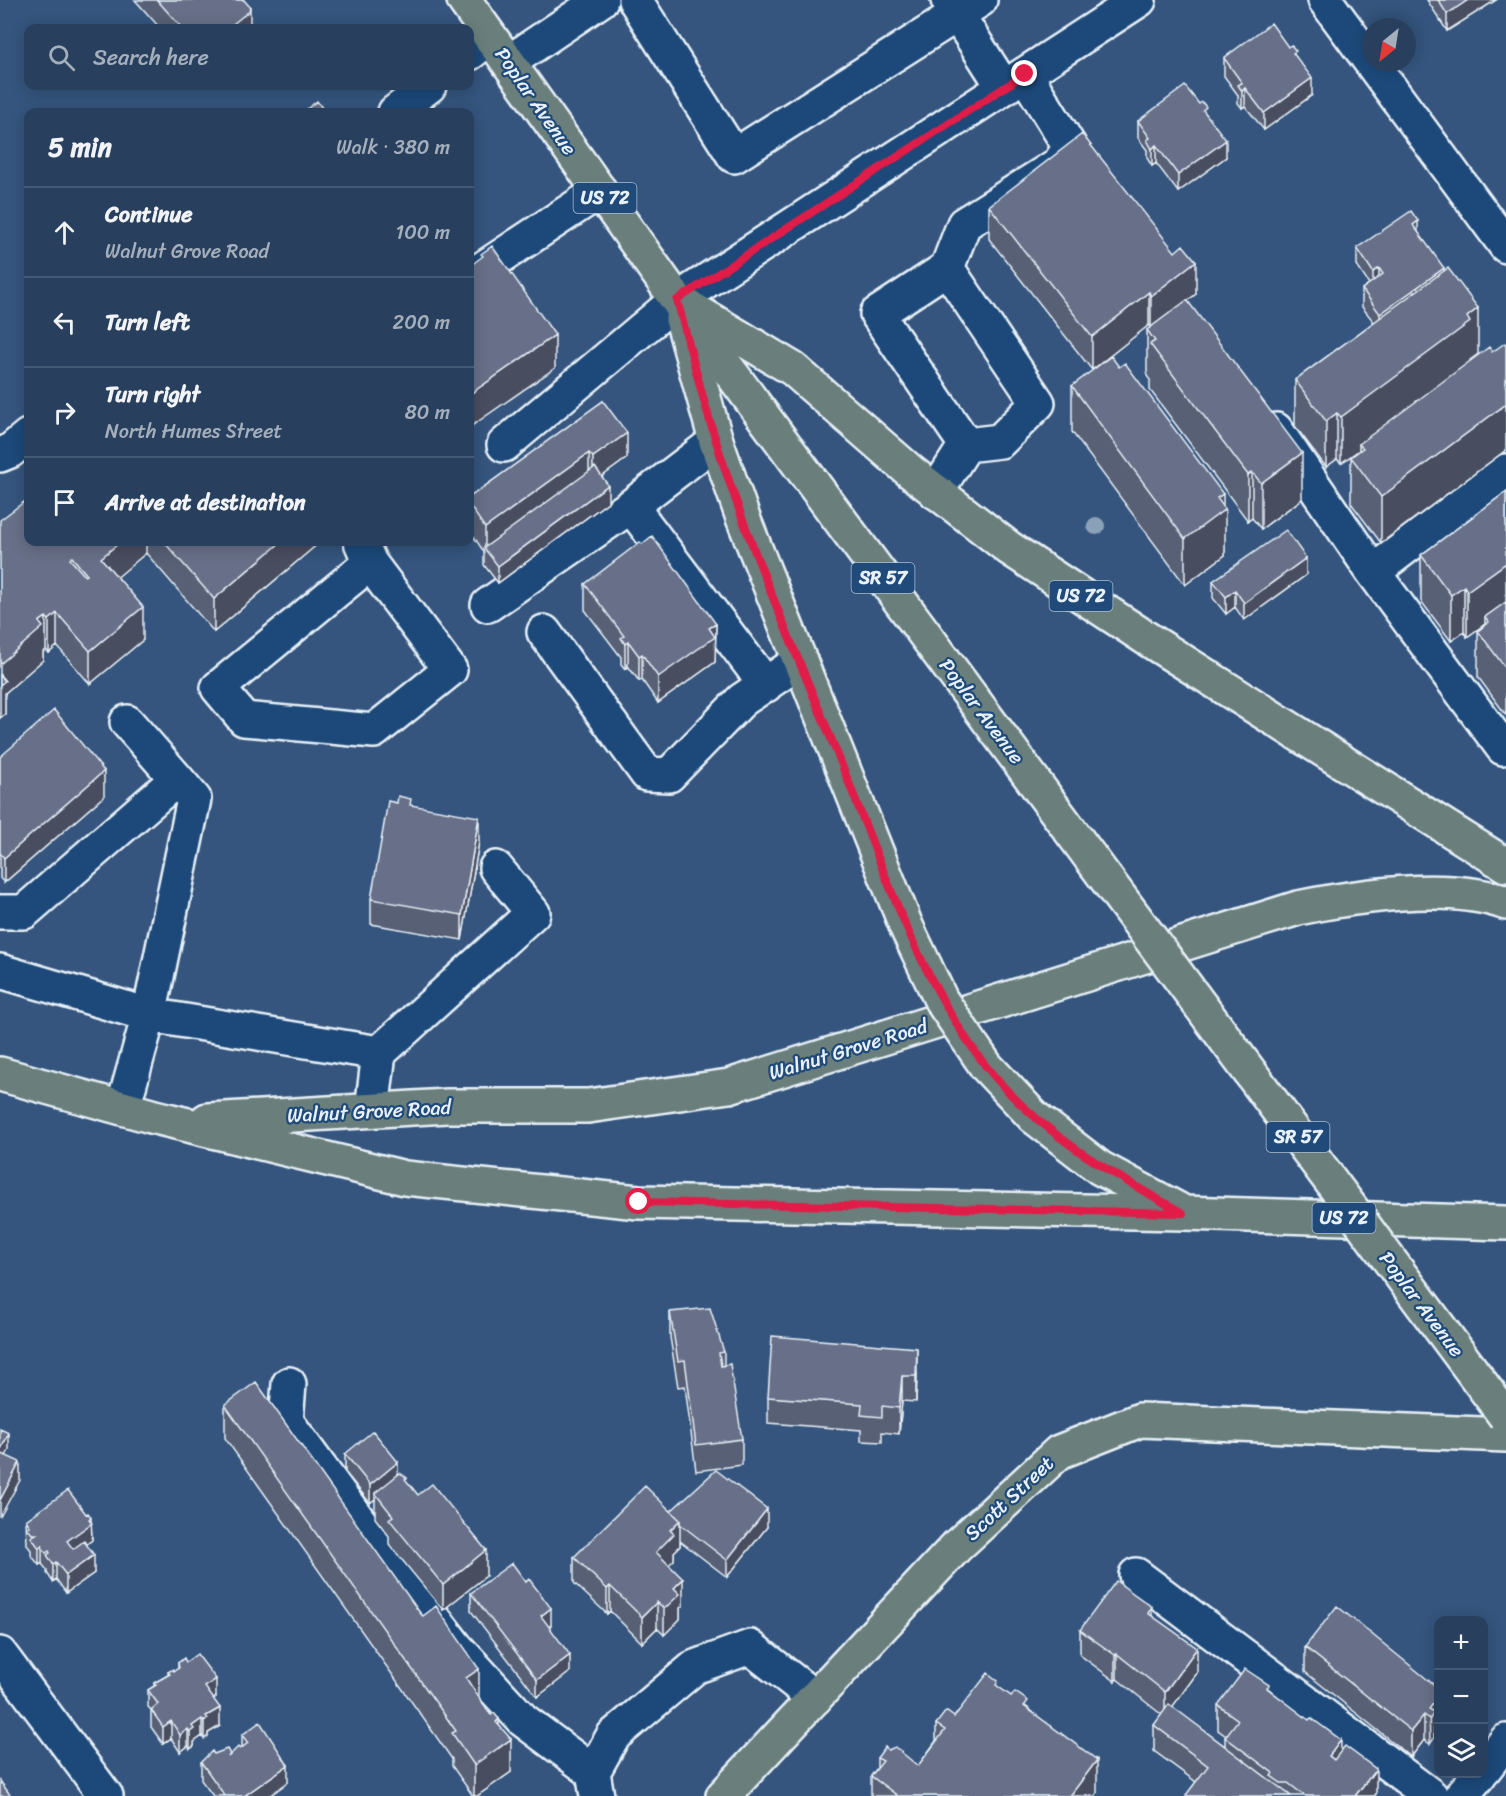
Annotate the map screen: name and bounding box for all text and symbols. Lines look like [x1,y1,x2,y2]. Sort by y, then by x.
north arrow [1362,18,1416,72]
search box [24,24,474,90]
text: Search here [93,38,209,77]
street label: Poplar Avenue [485,40,586,163]
icon: search [45,41,78,74]
route end [1011,60,1037,86]
text: 5 min [48,124,112,170]
text: Walk · 380 m [336,130,450,165]
road number: US 72 [574,183,636,213]
text: Continue [105,195,193,234]
text: 100 m [396,215,450,250]
icon: ahead [48,216,81,249]
text: Walnut Grove Road [105,234,269,269]
text: Turn left [105,303,190,342]
text: 200 m [393,305,450,340]
icon: left [48,306,81,339]
text: Turn right [105,375,200,414]
text: 80 m [405,395,450,430]
icon: right [48,396,81,429]
text: North Humes Street [105,414,282,449]
text: Arrive at destination [105,483,306,522]
icon: arrive [48,486,81,519]
road number: SR 57 [852,563,914,593]
road number: US 72 [1050,581,1112,611]
street label: Poplar Avenue [930,651,1033,772]
street label: Walnut Grove Road [765,1008,933,1090]
street label: Walnut Grove Road [286,1090,453,1133]
road number: SR 57 [1266,1122,1330,1152]
route start [625,1188,651,1214]
road number: US 72 [1312,1203,1376,1233]
street label: Poplar Avenue [1370,1244,1473,1365]
street label: Scott Street [956,1447,1063,1550]
map controls [1434,1616,1488,1778]
button: + [1434,1616,1488,1670]
button: − [1434,1670,1488,1724]
button: layers [1434,1724,1488,1778]

